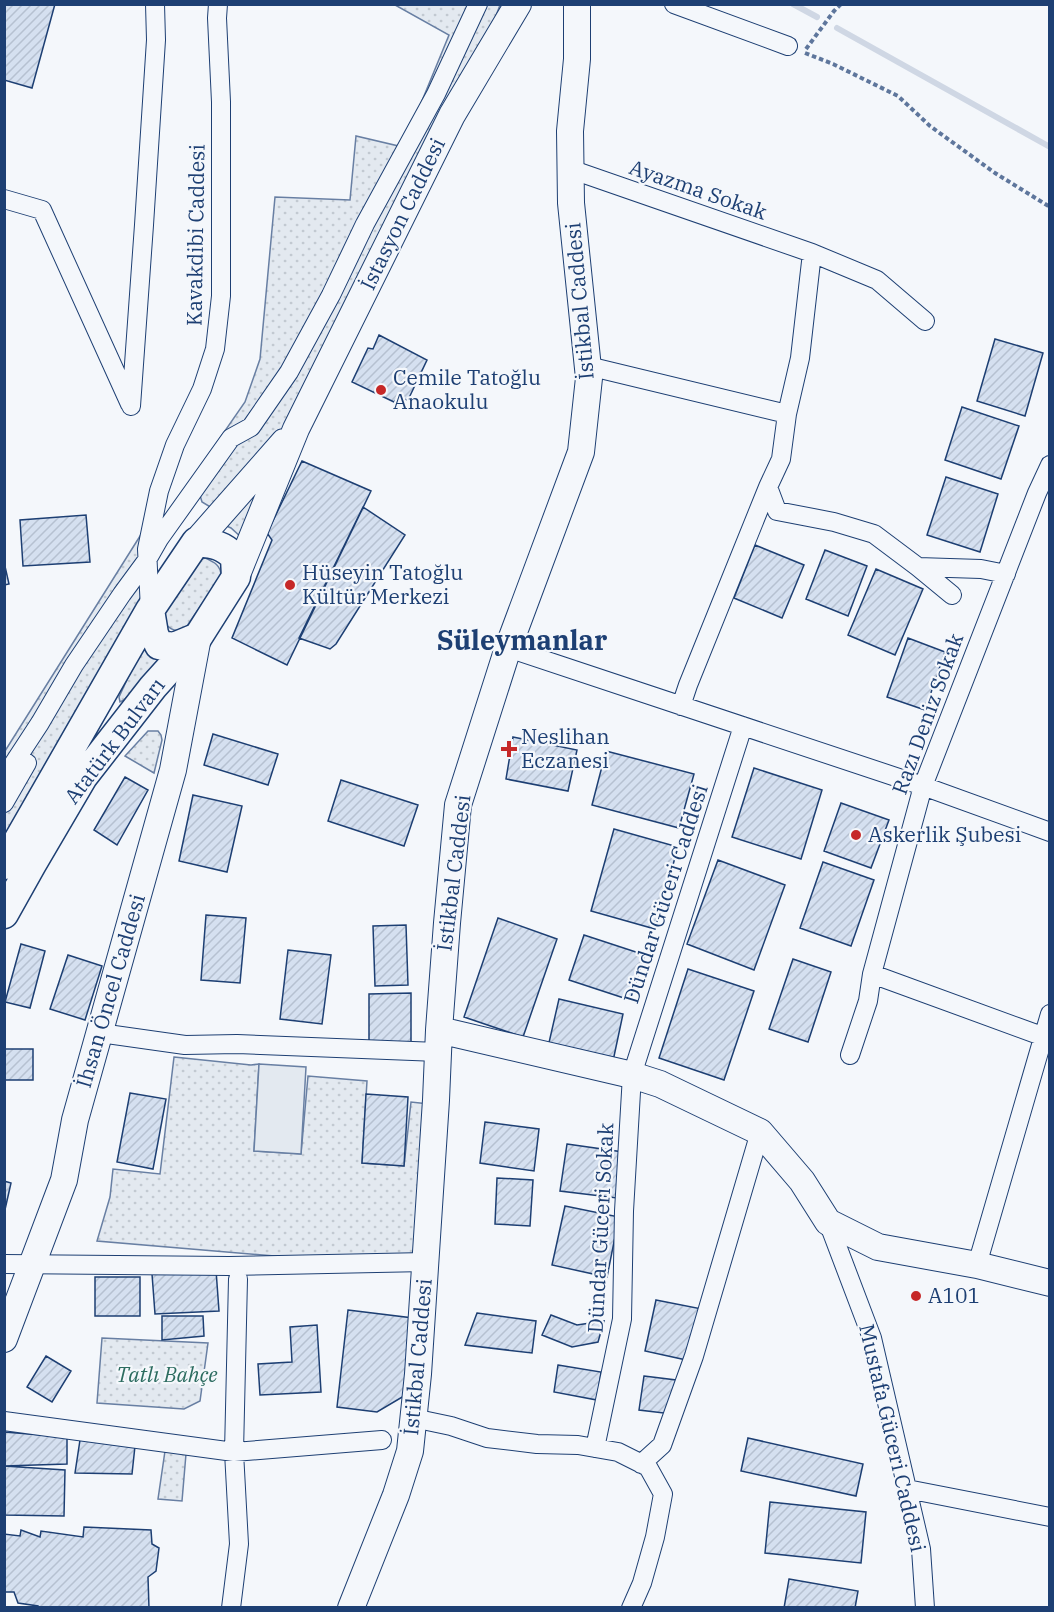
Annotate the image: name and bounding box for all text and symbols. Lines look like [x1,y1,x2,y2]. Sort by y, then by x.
street label: İstasyon Caddesi [353,133,451,294]
street label: Kavakdibi Caddesi [179,144,211,326]
street label: Ayazma Sokak [626,152,772,226]
street label: İstikbal Caddesi [558,221,600,381]
place label: Cemile Tatoğlu Anaokulu [393,363,541,415]
marker: Cemile Tatoğlu Anaokulu [374,383,388,397]
place label: Hüseyin Tatoğlu Kültür Merkezi [302,558,463,610]
marker: Hüseyin Tatoğlu Kültür Merkezi [283,578,297,592]
district label: Süleymanlar [437,622,607,657]
street label: Razı Deniz Sokak [885,629,969,798]
street label: Atatürk Bulvarı [58,672,171,809]
place label: Neslihan Eczanesi [521,722,610,774]
marker: Neslihan Eczanesi [502,742,516,756]
street label: Dündar Güceri Caddesi [616,780,714,1007]
street label: İstikbal Caddesi [430,793,477,953]
place label: Askerlik Şubesi [868,820,1021,848]
marker: Askerlik Şubesi [849,828,863,842]
street label: İhsan Öncel Caddesi [69,891,151,1091]
street label: Dündar Güceri Sokak [581,1121,620,1334]
street label: İstikbal Caddesi [396,1277,438,1437]
place label: A101 [928,1281,980,1309]
marker: A101 [909,1289,923,1303]
street label: Mustafa Güceri Caddesi [853,1321,933,1554]
park label: Tatlı Bahçe [116,1360,218,1388]

